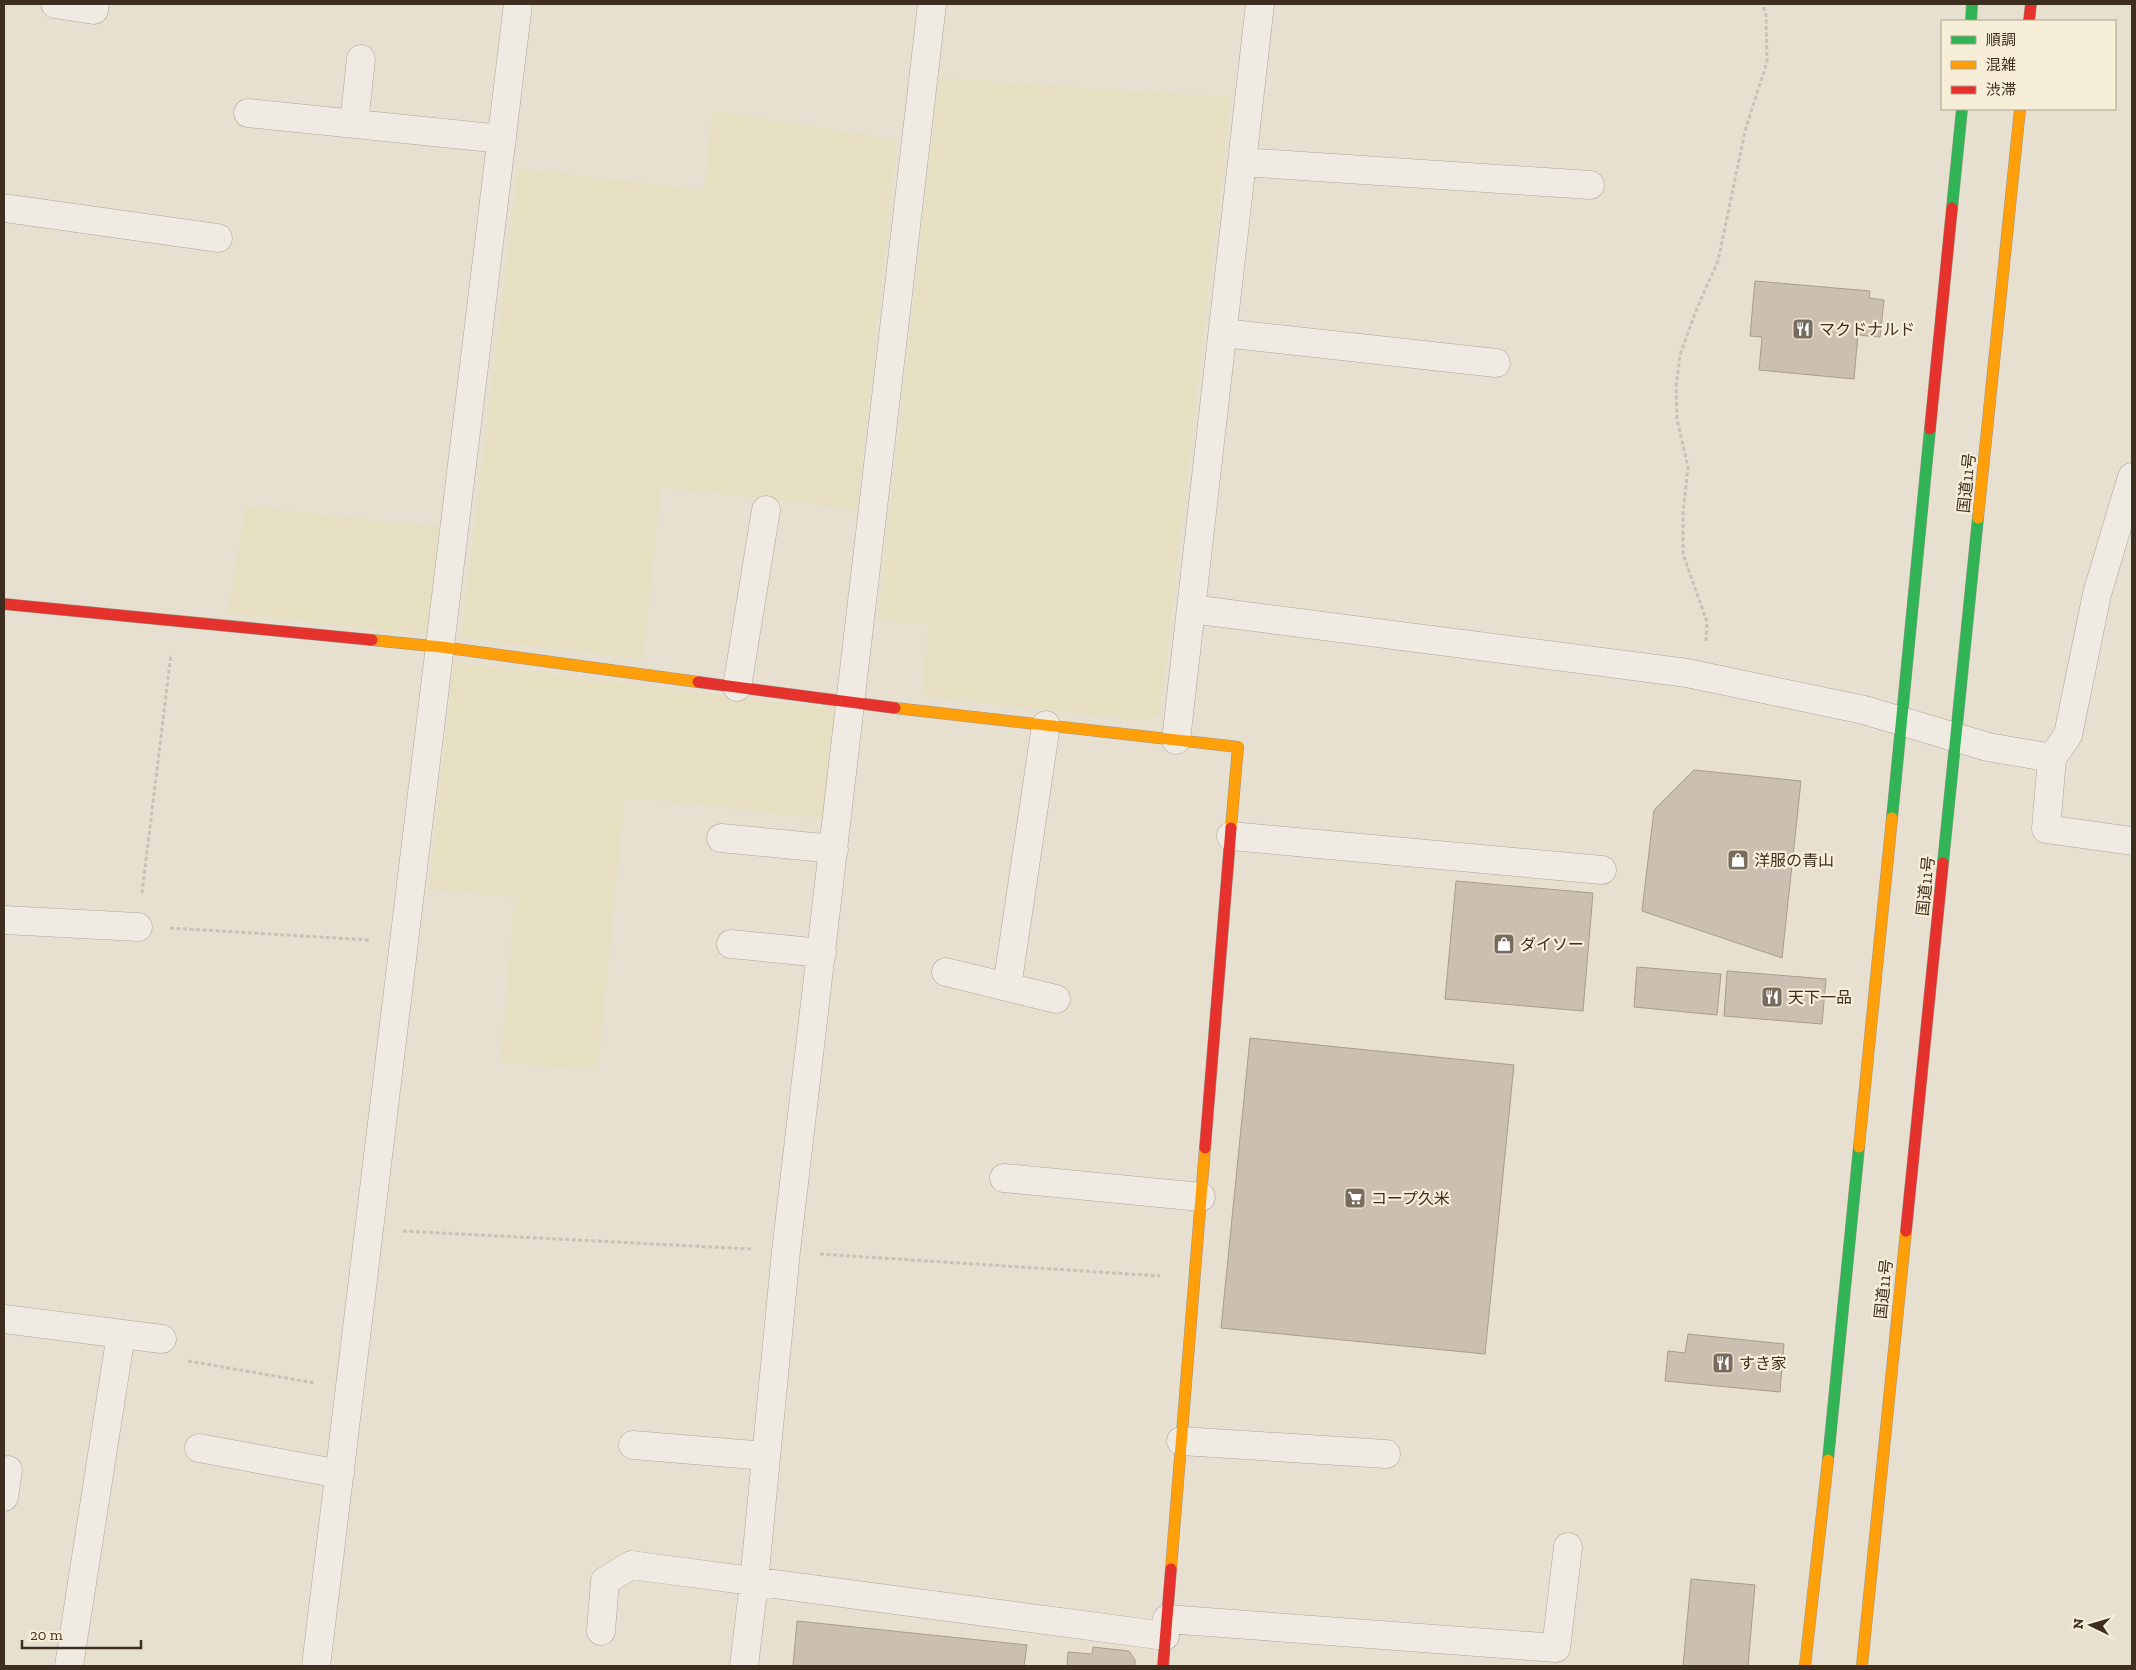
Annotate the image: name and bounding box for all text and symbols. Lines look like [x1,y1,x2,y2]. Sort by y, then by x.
legend [1941,20,2116,110]
text: 順調 [1986,31,2016,49]
text: 混雑 [1986,56,2016,74]
text: 渋滞 [1986,81,2016,99]
restaurant icon: マクドナルド [1791,317,1815,341]
place label: マクドナルド [1819,320,1915,339]
street label: 国道11号 [1954,452,1979,514]
shop icon: 洋服の青山 [1726,848,1750,872]
place label: 洋服の青山 [1754,851,1834,870]
street label: 国道11号 [1913,855,1938,917]
shop icon: ダイソー [1492,932,1516,956]
place label: ダイソー [1520,935,1584,954]
restaurant icon: 天下一品 [1760,985,1784,1009]
place label: 天下一品 [1788,988,1852,1007]
supermarket icon: コープ久米 [1343,1186,1367,1210]
place label: コープ久米 [1371,1189,1450,1208]
street label: 国道11号 [1871,1258,1896,1320]
restaurant icon: すき家 [1711,1351,1735,1375]
place label: すき家 [1739,1354,1787,1373]
north arrow [2066,1600,2116,1650]
scale bar [22,1618,141,1650]
text: N [2070,1618,2088,1630]
text: 20 m [30,1626,63,1644]

